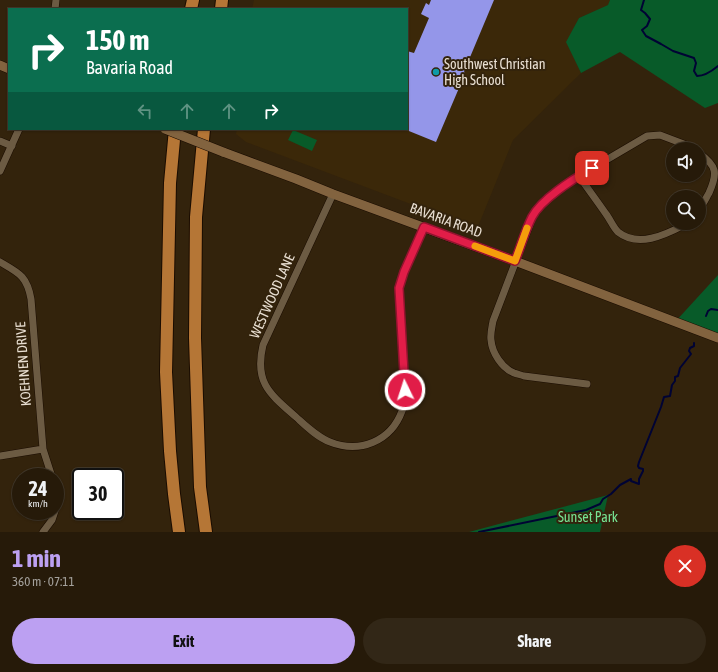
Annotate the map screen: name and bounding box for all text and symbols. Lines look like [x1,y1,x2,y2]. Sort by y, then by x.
icon: right [20,24,72,76]
text: 150 m [86,24,149,56]
place label: Southwest Christian High School [444,56,545,88]
text: Bavaria Road [86,57,173,78]
marker: Southwest Christian High School [431,67,441,77]
icon: left [134,100,156,122]
icon: ahead [176,100,198,122]
icon: ahead [218,100,240,122]
icon: right [260,100,282,122]
map controls [666,142,706,230]
button: sound [666,142,706,182]
pin [575,151,609,185]
icon: arrive [581,157,603,179]
button: search [666,190,706,230]
street label: BAVARIA ROAD [408,200,484,241]
street label: WESTWOOD LANE [246,251,298,341]
street label: KOEHNEN DRIVE [12,321,34,407]
position arrow [384,369,426,411]
speed limit sign: 30 [72,468,124,520]
text: 24 [29,477,47,500]
text: km/h [28,498,48,509]
park label: Sunset Park [558,509,618,525]
text: 1 min [12,545,61,572]
button: close [664,545,706,587]
text: 360 m · 07:11 [12,574,75,589]
button: Exit [12,618,355,664]
button: Share [363,618,706,664]

